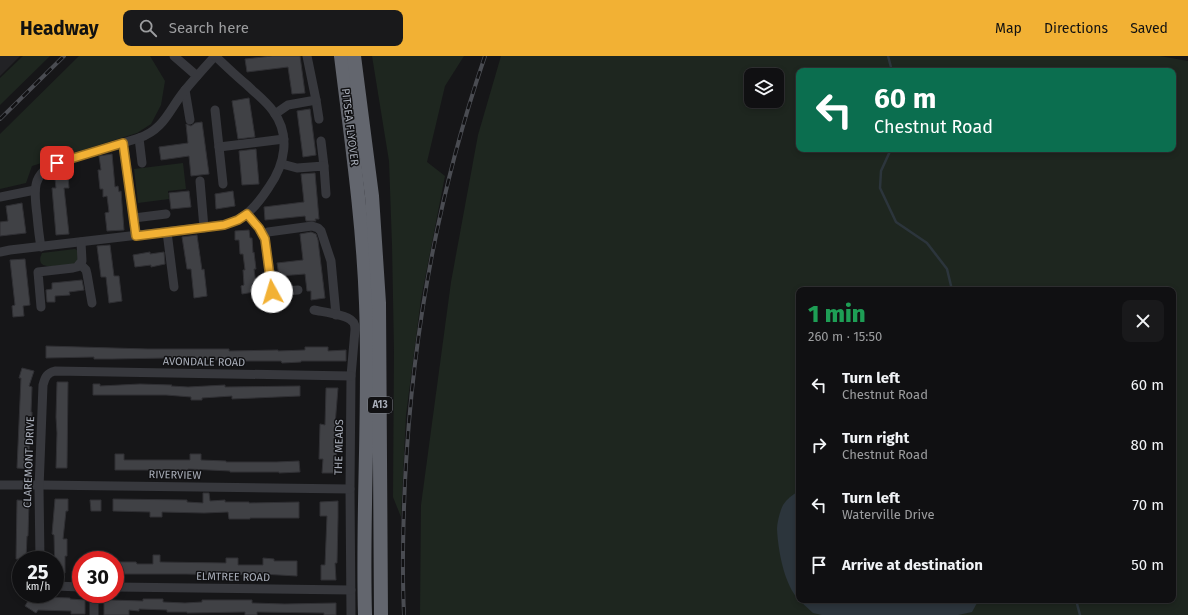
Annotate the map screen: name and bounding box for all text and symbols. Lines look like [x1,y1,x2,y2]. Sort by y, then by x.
search box [123,10,403,46]
text: Headway [20,17,99,40]
icon: search [137,17,159,39]
text: Search here [169,19,249,37]
text: Map [995,20,1022,37]
text: Directions [1044,20,1108,37]
text: Saved [1130,20,1168,37]
map controls [744,68,784,108]
button: layers [744,68,784,108]
text: 60 m [874,82,936,115]
icon: left [808,84,860,136]
street label: PITSEA FLYOVER [339,87,361,167]
text: Chestnut Road [874,116,993,138]
pin [40,146,74,180]
icon: arrive [46,152,68,174]
position arrow [251,271,293,313]
text: 1 min [808,300,866,328]
button: close [1122,300,1164,342]
text: 260 m · 15:50 [808,329,882,344]
street label: AVONDALE ROAD [163,355,245,369]
text: Turn left [842,369,900,387]
icon: left [808,374,830,396]
text: 60 m [1131,376,1164,394]
text: Chestnut Road [842,387,928,402]
road number: A13 [368,397,392,413]
street label: CLAREMONT DRIVE [21,416,37,508]
street label: THE MEADS [332,419,346,475]
text: Turn right [842,429,909,447]
icon: right [808,434,830,456]
text: 80 m [1131,436,1164,454]
text: Chestnut Road [842,447,928,462]
street label: RIVERVIEW [148,468,202,482]
text: Turn left [842,489,900,507]
icon: left [808,494,830,516]
text: 70 m [1132,496,1164,514]
text: Waterville Drive [842,507,935,522]
speed limit sign: 30 [72,551,124,603]
icon: arrive [808,554,830,576]
text: Arrive at destination [842,556,983,574]
text: 50 m [1131,556,1164,574]
text: 25 [27,560,49,584]
street label: ELMTREE ROAD [196,570,270,584]
text: km/h [26,581,50,593]

